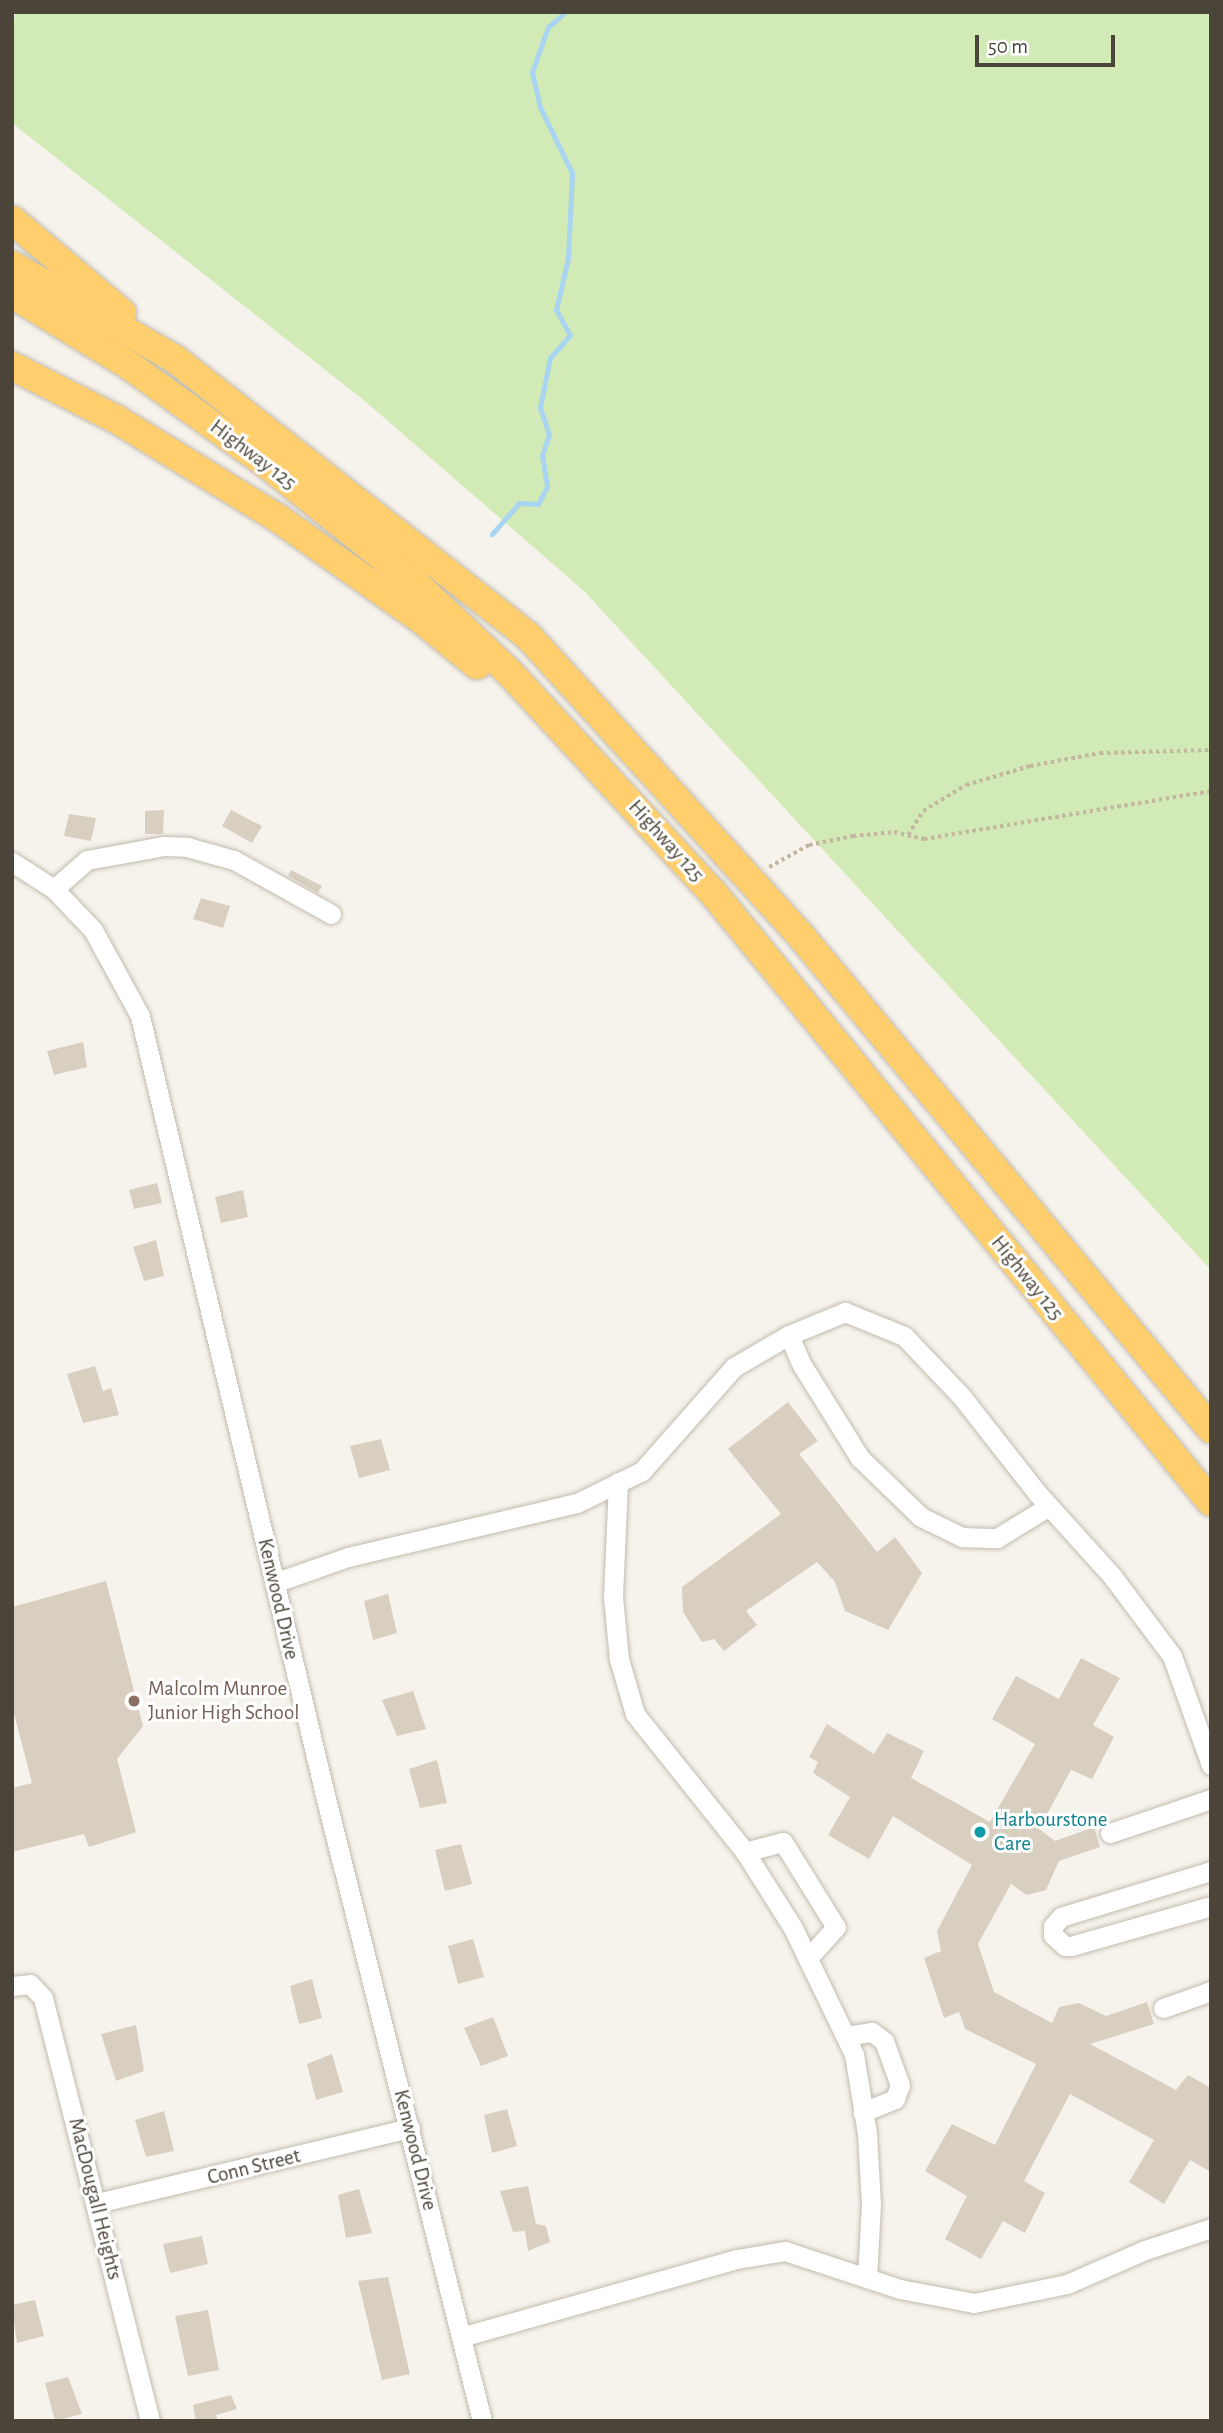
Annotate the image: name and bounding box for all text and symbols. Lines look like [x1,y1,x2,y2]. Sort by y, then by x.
scale bar [978,21,1118,65]
text: 50 m [988,36,1028,57]
street label: Highway 125 [205,414,301,496]
street label: Highway 125 [623,795,709,887]
street label: Highway 125 [985,1231,1069,1325]
street label: Kenwood Drive [252,1536,304,1662]
place label: Malcolm Munroe Junior High School [148,1676,299,1726]
marker: Malcolm Munroe Junior High School [126,1693,142,1709]
place label: Harbourstone Care [994,1807,1107,1857]
marker: Harbourstone Care [972,1824,988,1840]
street label: Kenwood Drive [388,2087,442,2213]
street label: MacDougall Heights [63,2115,127,2283]
street label: Conn Street [205,2143,303,2191]

